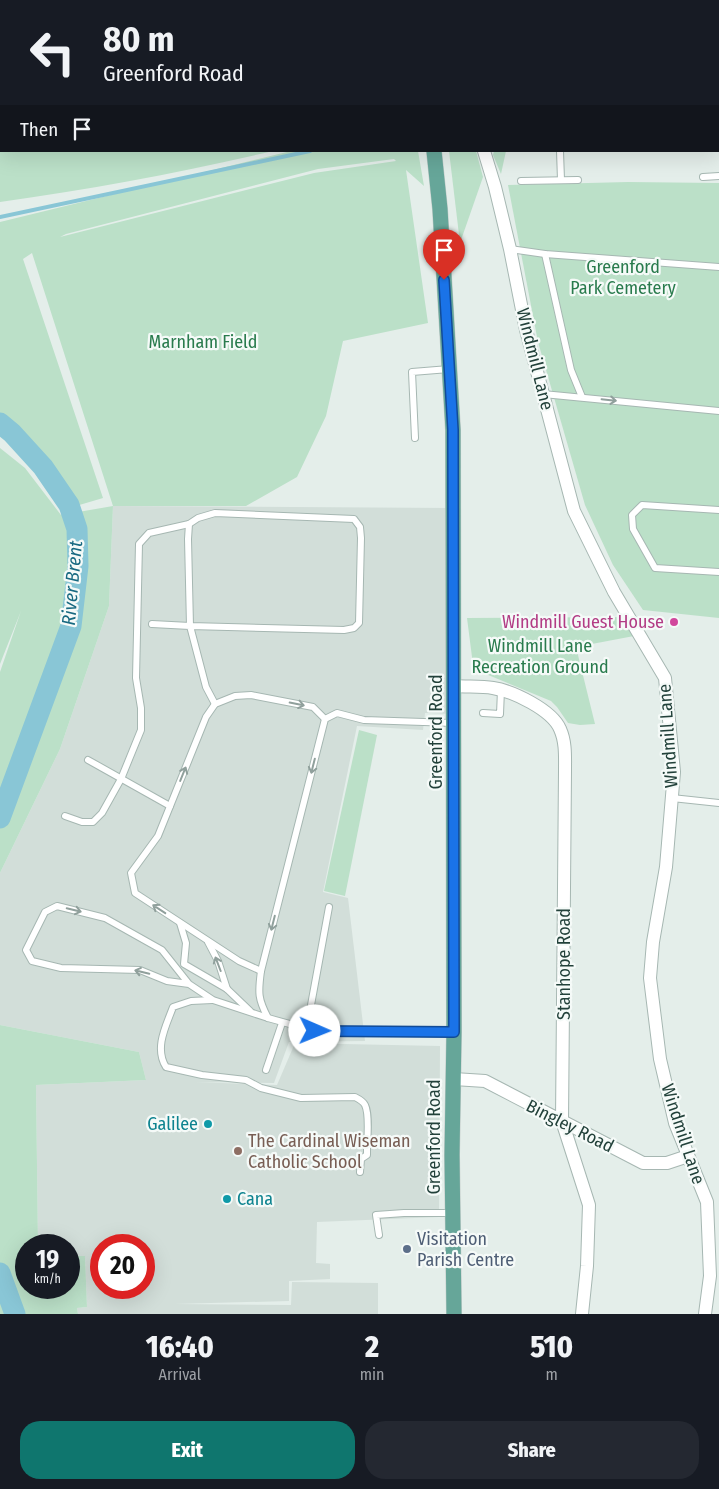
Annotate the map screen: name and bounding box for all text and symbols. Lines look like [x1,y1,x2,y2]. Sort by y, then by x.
text: 80 m [103,18,175,60]
icon: left [20,20,85,85]
text: Greenford Road [103,60,244,87]
icon: arrive [68,115,96,143]
text: Then [20,118,58,141]
pin [423,229,465,280]
icon: arrive [430,236,458,264]
park label: Greenford Park Cemetery [570,256,676,299]
street label: Windmill Lane [512,306,558,412]
park label: Marnham Field [149,331,257,353]
one-way arrow [601,395,617,405]
water label: River Brent [57,539,87,626]
place label: Windmill Guest House [502,611,664,633]
marker: Windmill Guest House [668,616,680,628]
park label: Windmill Lane Recreation Ground [471,635,609,678]
street label: Greenford Road [425,674,447,790]
street label: Windmill Lane [653,683,683,789]
one-way arrow [289,700,305,709]
one-way arrow [308,757,318,773]
one-way arrow [179,767,188,783]
one-way arrow [153,904,167,914]
one-way arrow [65,906,81,915]
street label: Stanhope Road [553,908,575,1020]
one-way arrow [268,915,277,931]
one-way arrow [213,956,222,971]
one-way arrow [135,967,151,976]
position arrow [288,1004,340,1056]
street label: Greenford Road [423,1079,445,1195]
street label: Windmill Lane [656,1081,710,1187]
street label: Bingley Road [523,1095,617,1157]
place label: Galilee [147,1113,198,1135]
marker: Galilee [202,1118,214,1130]
place label: The Cardinal Wiseman Catholic School [248,1130,411,1173]
marker: The Cardinal Wiseman Catholic School [232,1145,244,1157]
place label: Cana [237,1188,273,1210]
marker: Cana [221,1193,233,1205]
place label: Visitation Parish Centre [417,1228,514,1271]
speed limit sign: 20 [90,1234,155,1299]
marker: Visitation Parish Centre [401,1243,413,1255]
text: 19 [36,1245,59,1275]
text: km/h [34,1272,61,1286]
text: 16:40 [146,1329,214,1365]
text: 2 [365,1329,379,1365]
text: 510 [530,1329,573,1365]
text: Arrival [159,1365,201,1384]
text: min [360,1365,384,1384]
text: m [546,1365,558,1384]
button: Exit [20,1421,355,1479]
button: Share [365,1421,699,1479]

